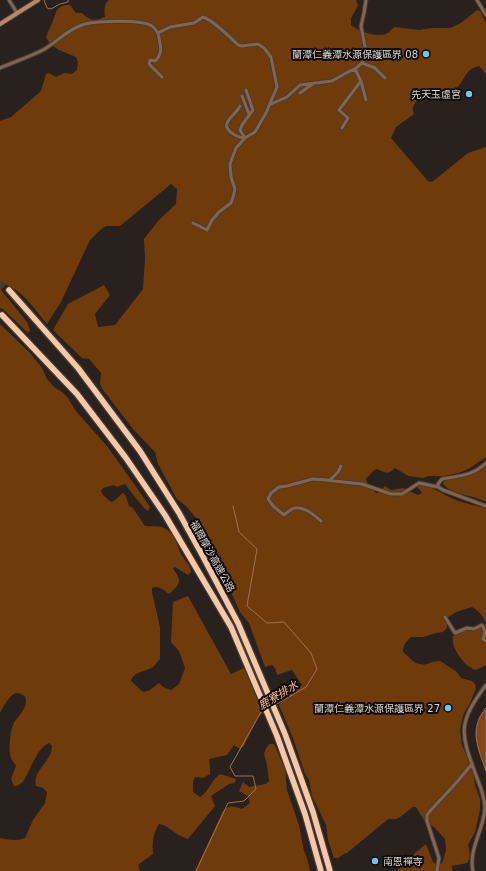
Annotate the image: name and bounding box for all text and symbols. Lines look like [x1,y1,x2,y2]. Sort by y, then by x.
place label: 蘭潭仁義潭水源保護區界 08 [292,49,418,60]
marker: 蘭潭仁義潭水源保護區界 08 [421,49,431,59]
place label: 先天玉虛宮 [411,89,461,100]
marker: 先天玉虛宮 [464,89,474,99]
street label: 福爾摩沙高速公路 [188,519,237,594]
water label: 鹿寮排水 [256,678,301,712]
place label: 蘭潭仁義潭水源保護區界 27 [314,703,440,714]
marker: 蘭潭仁義潭水源保護區界 27 [443,703,453,713]
marker: 南恩禪寺 [370,856,380,866]
place label: 南恩禪寺 [383,856,423,867]

